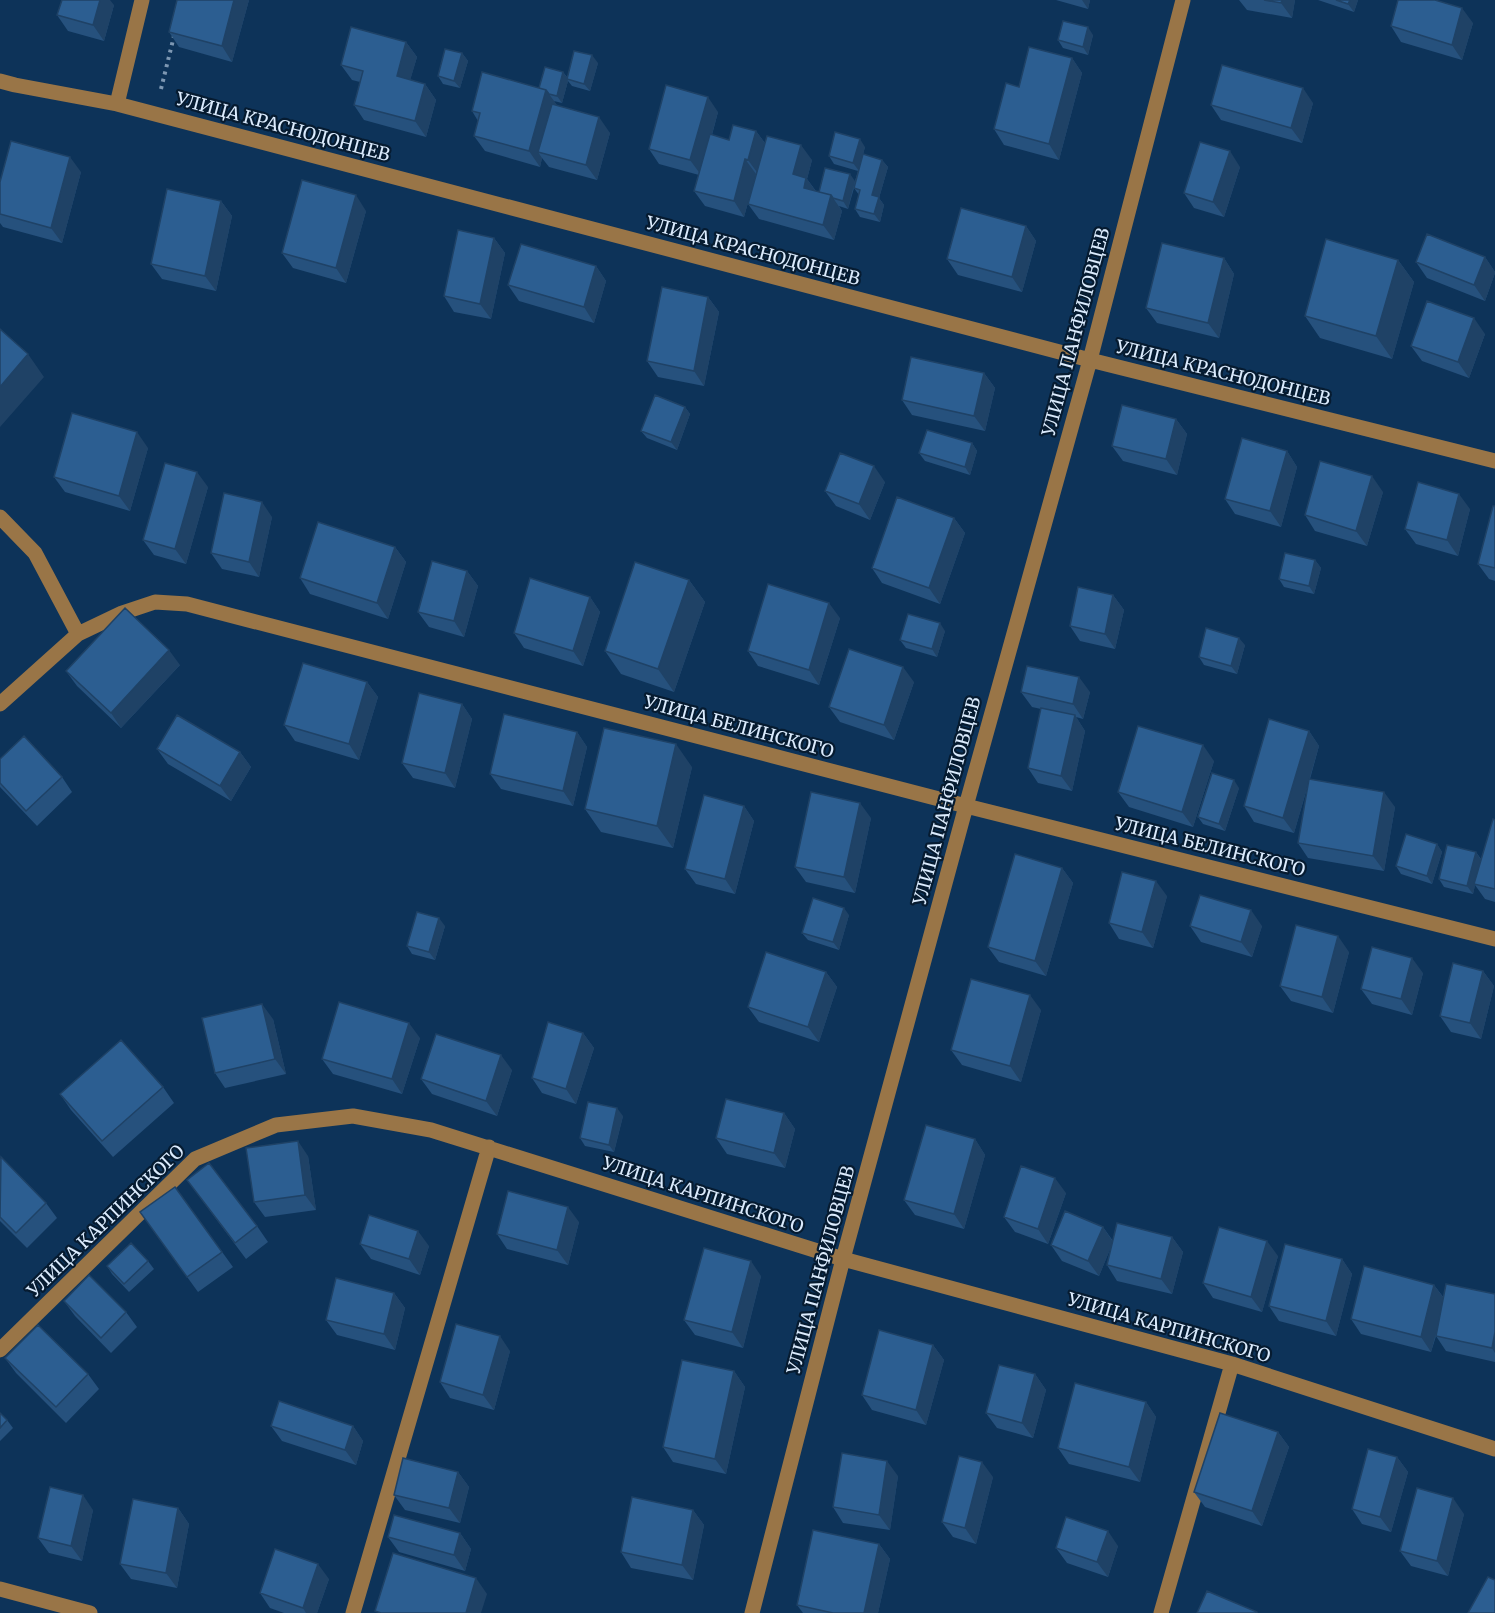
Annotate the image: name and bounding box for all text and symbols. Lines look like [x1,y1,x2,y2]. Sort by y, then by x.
street label: УЛИЦА КРАСНОДОНЦЕВ [173,87,393,166]
street label: УЛИЦА КРАСНОДОНЦЕВ [643,211,863,290]
street label: УЛИЦА ПАНФИЛОВЦЕВ [1036,225,1114,440]
street label: УЛИЦА КРАСНОДОНЦЕВ [1112,334,1333,410]
street label: УЛИЦА БЕЛИНСКОГО [641,690,837,763]
street label: УЛИЦА ПАНФИЛОВЦЕВ [907,694,985,909]
street label: УЛИЦА БЕЛИНСКОГО [1112,811,1308,881]
street label: УЛИЦА КАРПИНСКОГО [21,1139,189,1303]
street label: УЛИЦА КАРПИНСКОГО [599,1151,807,1238]
street label: УЛИЦА ПАНФИЛОВЦЕВ [781,1163,859,1378]
street label: УЛИЦА КАРПИНСКОГО [1064,1287,1273,1368]

